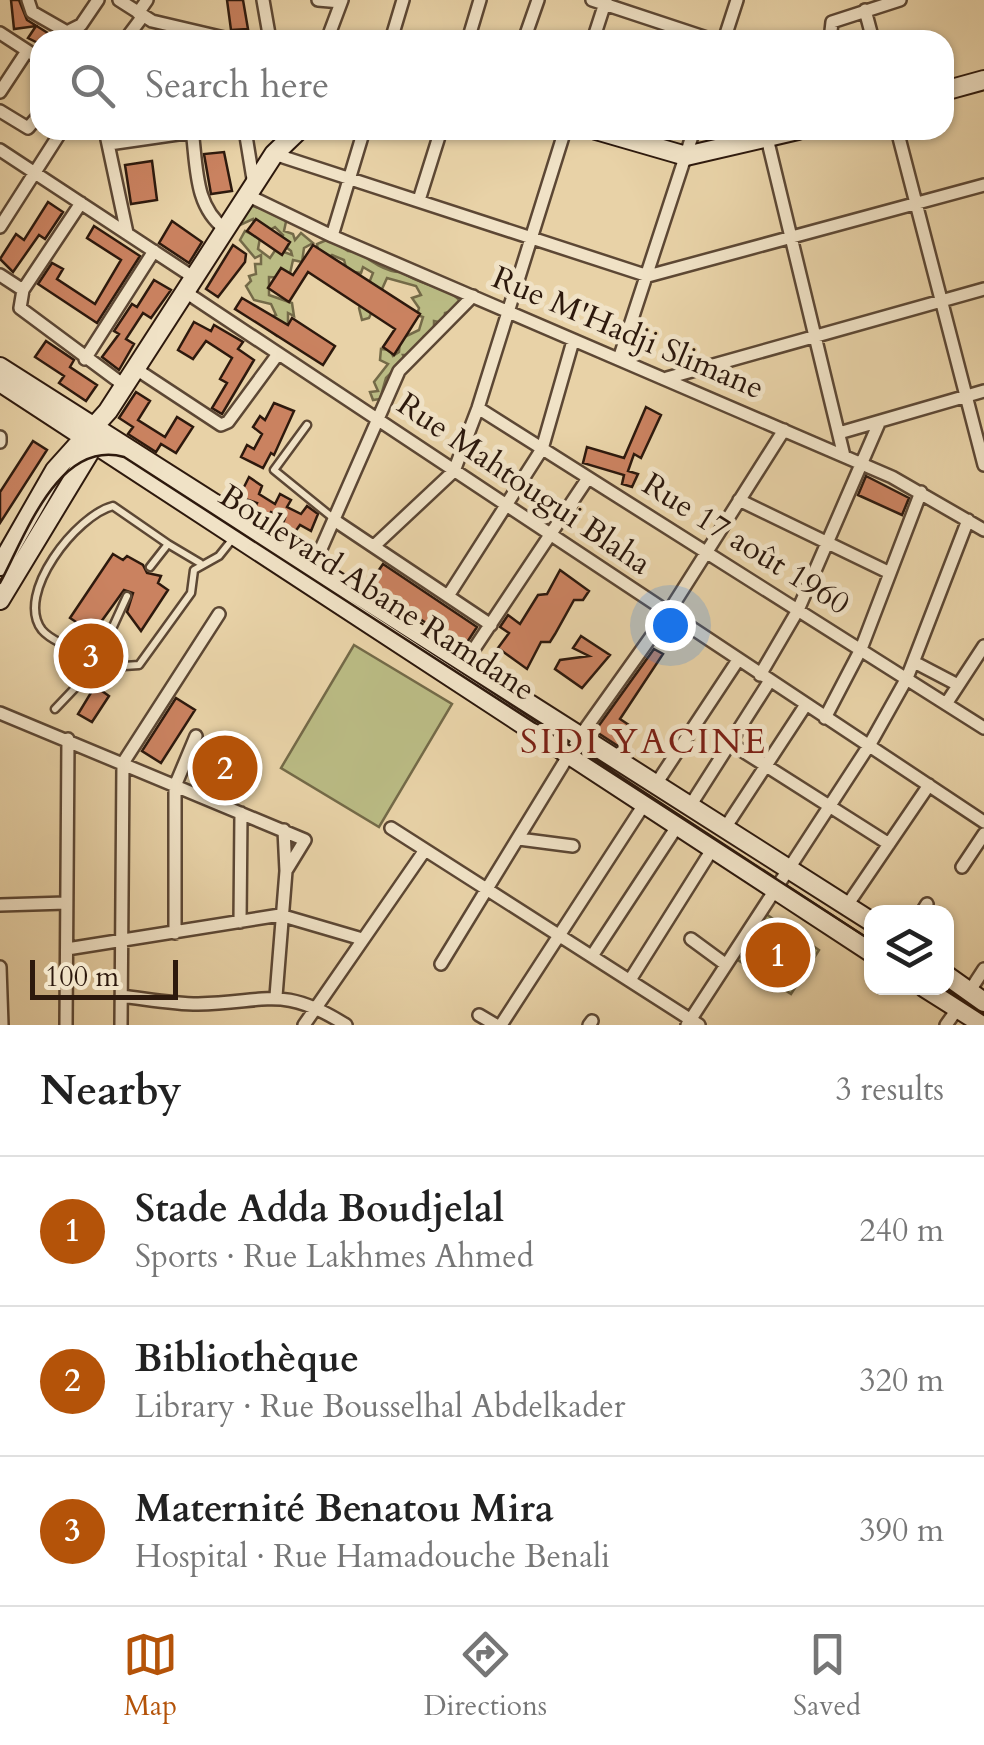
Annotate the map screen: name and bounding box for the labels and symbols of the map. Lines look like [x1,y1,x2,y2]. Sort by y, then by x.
street label: Rue M'Hadji Slimane [485,256,771,410]
street label: Rue Mahtougui Blaha [388,383,660,586]
street label: Rue 17 août 1960 [634,463,858,625]
street label: Boulevard Abane Ramdane [211,474,543,712]
your location [645,600,696,651]
pin: 3 [58,618,124,694]
district label: SIDI YACINE [520,718,768,766]
pin: 2 [192,730,258,806]
pin: 1 [746,918,810,992]
scale bar [30,955,178,1000]

